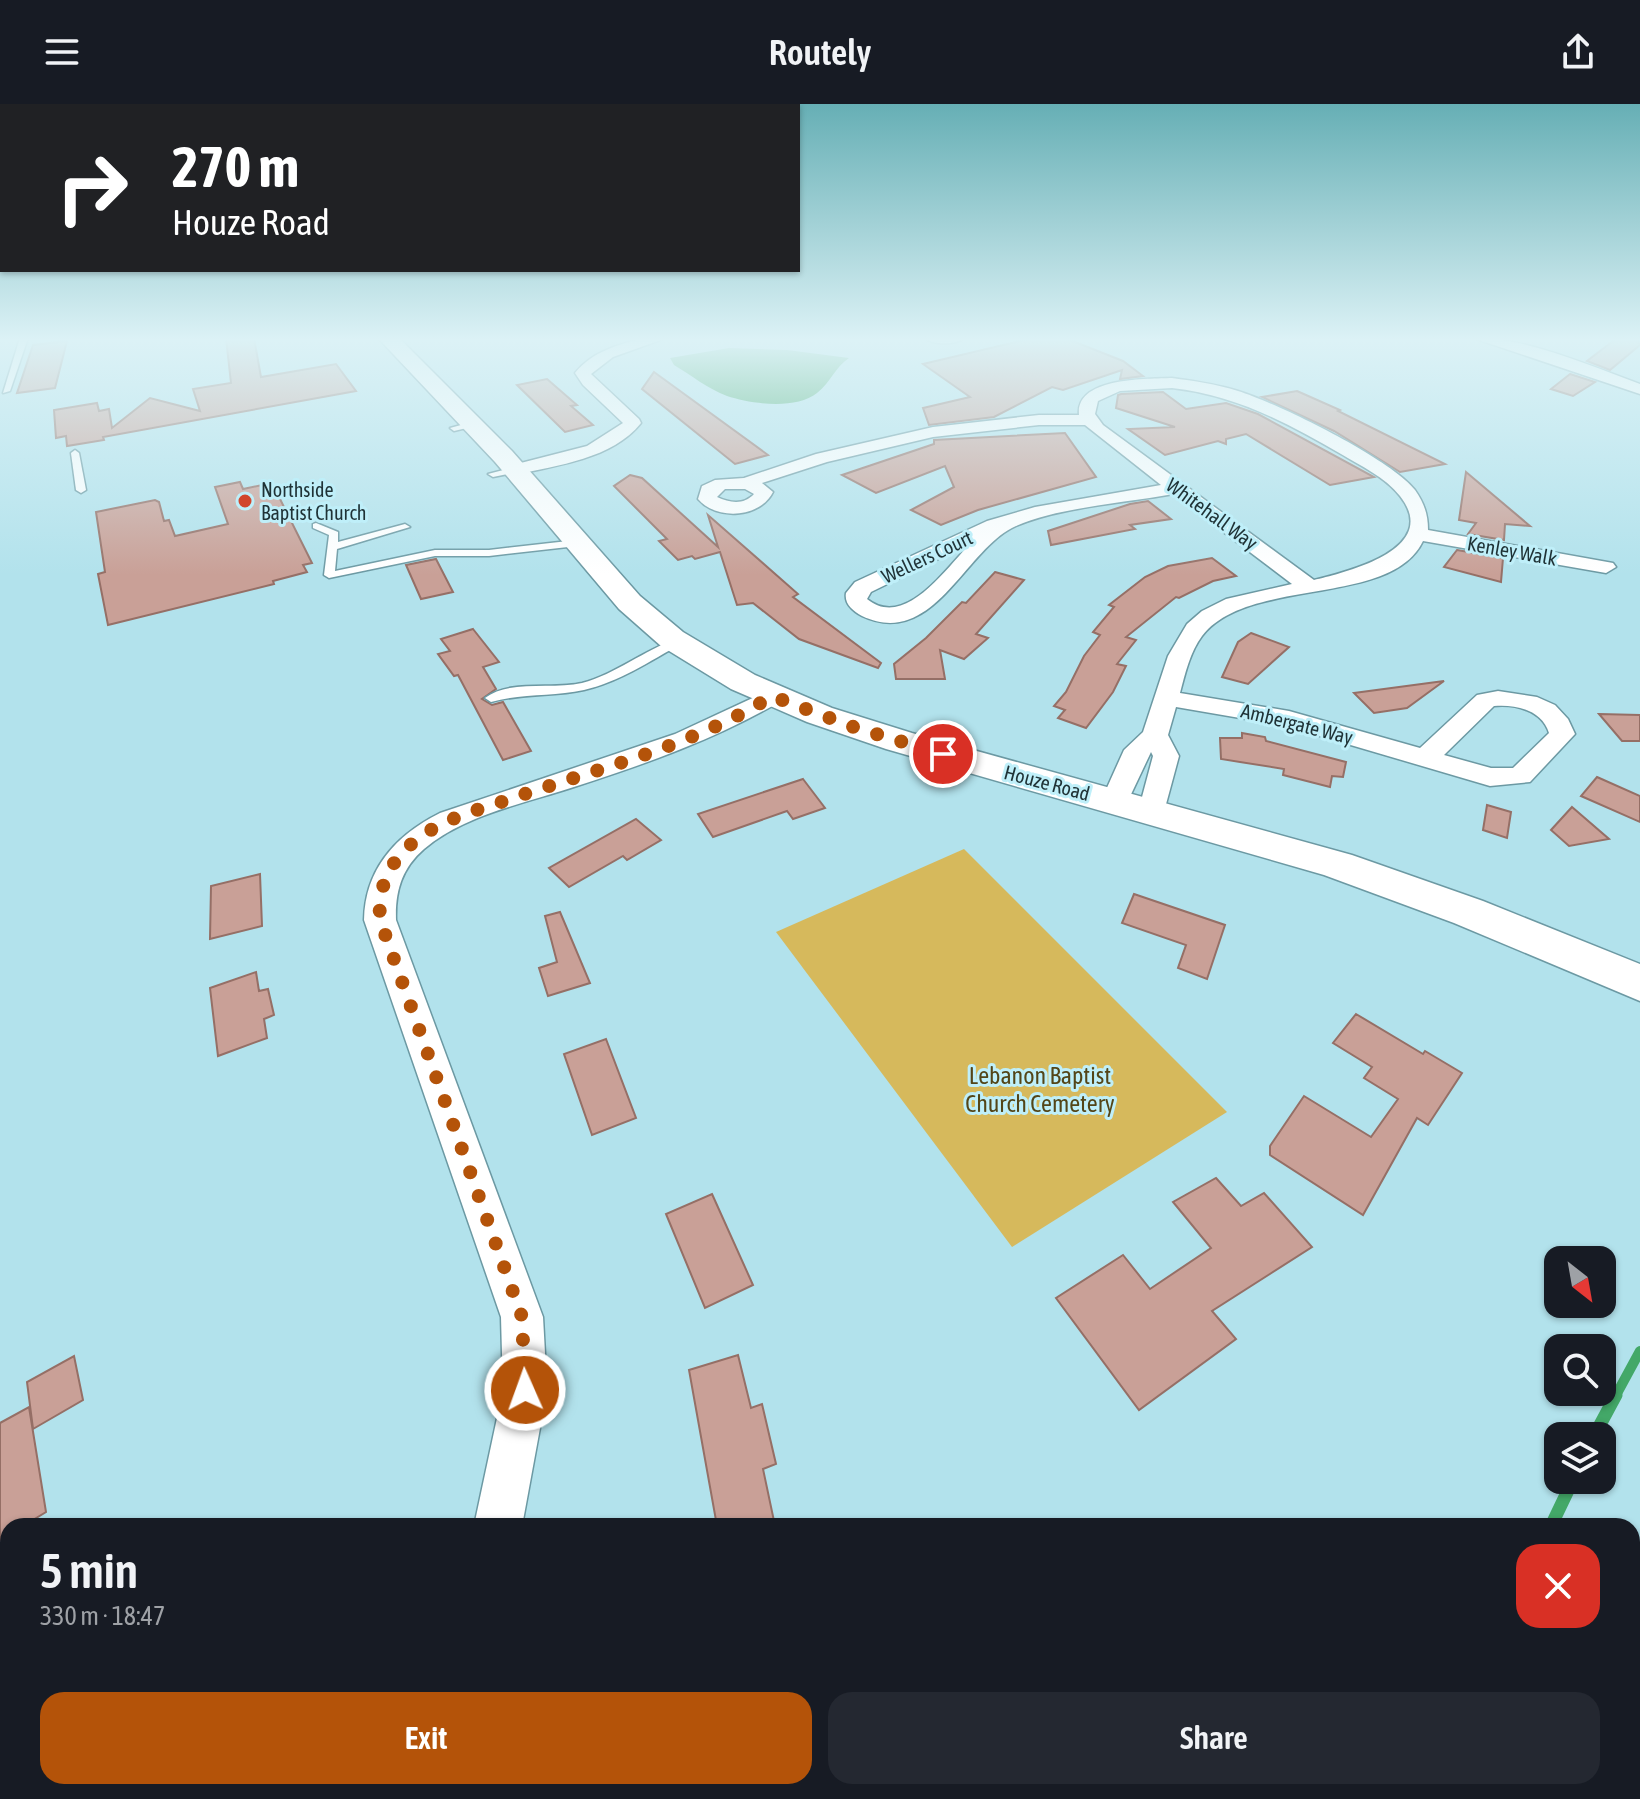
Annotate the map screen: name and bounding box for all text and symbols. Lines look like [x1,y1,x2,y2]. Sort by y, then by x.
icon: menu [40,30,84,74]
icon: share [1556,30,1600,74]
text: Routely [769,31,871,73]
text: 270 m [172,135,299,199]
icon: right [40,136,144,240]
text: Houze Road [172,201,330,243]
street label: Whitehall Way [1162,473,1262,554]
place label: Northside Baptist Church [261,478,367,524]
marker: Northside Baptist Church [236,492,254,510]
street label: Wellers Court [878,525,976,588]
street label: Kenley Walk [1466,531,1559,570]
street label: Ambergate Way [1239,699,1355,749]
pin [909,720,977,788]
icon: arrive [921,732,965,776]
street label: Houze Road [1002,760,1092,805]
park label: Lebanon Baptist Church Cemetery [965,1062,1115,1117]
north arrow [1544,1246,1616,1318]
map controls [1544,1246,1616,1494]
button: search [1544,1334,1616,1406]
position arrow [483,1348,567,1432]
button: layers [1544,1422,1616,1494]
text: 5 min [40,1543,138,1598]
button: close [1516,1544,1600,1628]
text: 330 m · 18:47 [40,1601,165,1631]
button: Exit [40,1692,812,1784]
button: Share [828,1692,1600,1784]

